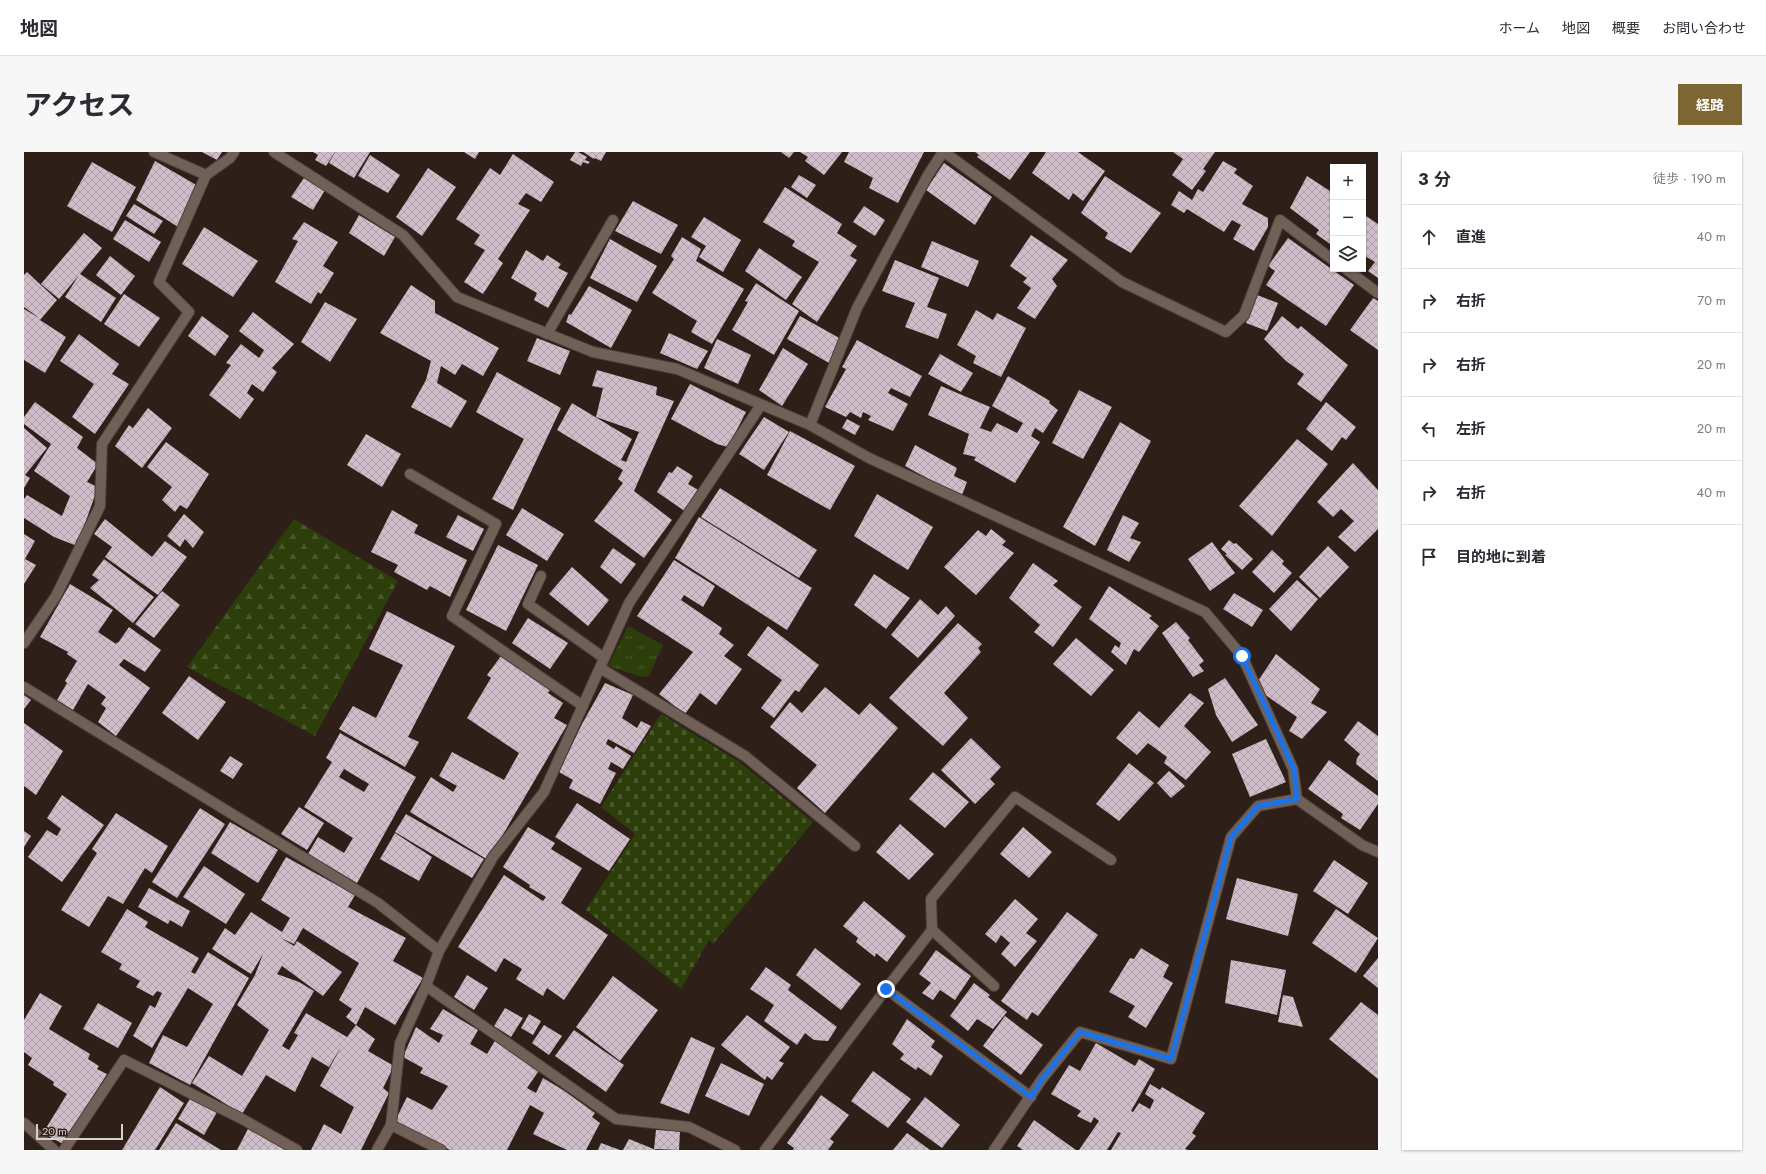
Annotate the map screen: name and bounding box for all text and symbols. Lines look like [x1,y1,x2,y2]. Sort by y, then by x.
text: 地図 [20,15,58,42]
text: ホーム [1498,18,1540,38]
text: 地図 [1562,18,1590,38]
text: 概要 [1612,18,1640,38]
text: お問い合わせ [1662,18,1746,38]
button: 経路 [1678,84,1742,125]
text: アクセス [24,85,135,126]
map controls [1330,164,1366,272]
button: + [1330,164,1366,200]
text: 3 分 [1418,167,1451,191]
text: 徒歩 · 190 m [1653,169,1726,188]
button: − [1330,200,1366,236]
icon: ahead [1418,226,1440,248]
text: 直進 [1456,226,1486,248]
text: 40 m [1697,227,1726,246]
button: layers [1330,236,1366,272]
icon: right [1418,290,1440,312]
text: 右折 [1456,290,1486,312]
text: 70 m [1697,291,1726,310]
icon: right [1418,354,1440,376]
text: 右折 [1456,354,1486,376]
text: 20 m [1697,355,1726,374]
icon: left [1418,418,1440,440]
text: 左折 [1456,418,1486,440]
text: 20 m [1697,419,1726,438]
icon: right [1418,482,1440,504]
text: 右折 [1456,482,1486,504]
text: 40 m [1697,483,1726,502]
icon: arrive [1418,546,1440,568]
text: 目的地に到着 [1456,546,1546,568]
route start [1233,647,1251,665]
route end [877,980,895,998]
scale bar [36,1122,123,1141]
text: 20 m [42,1123,67,1139]

